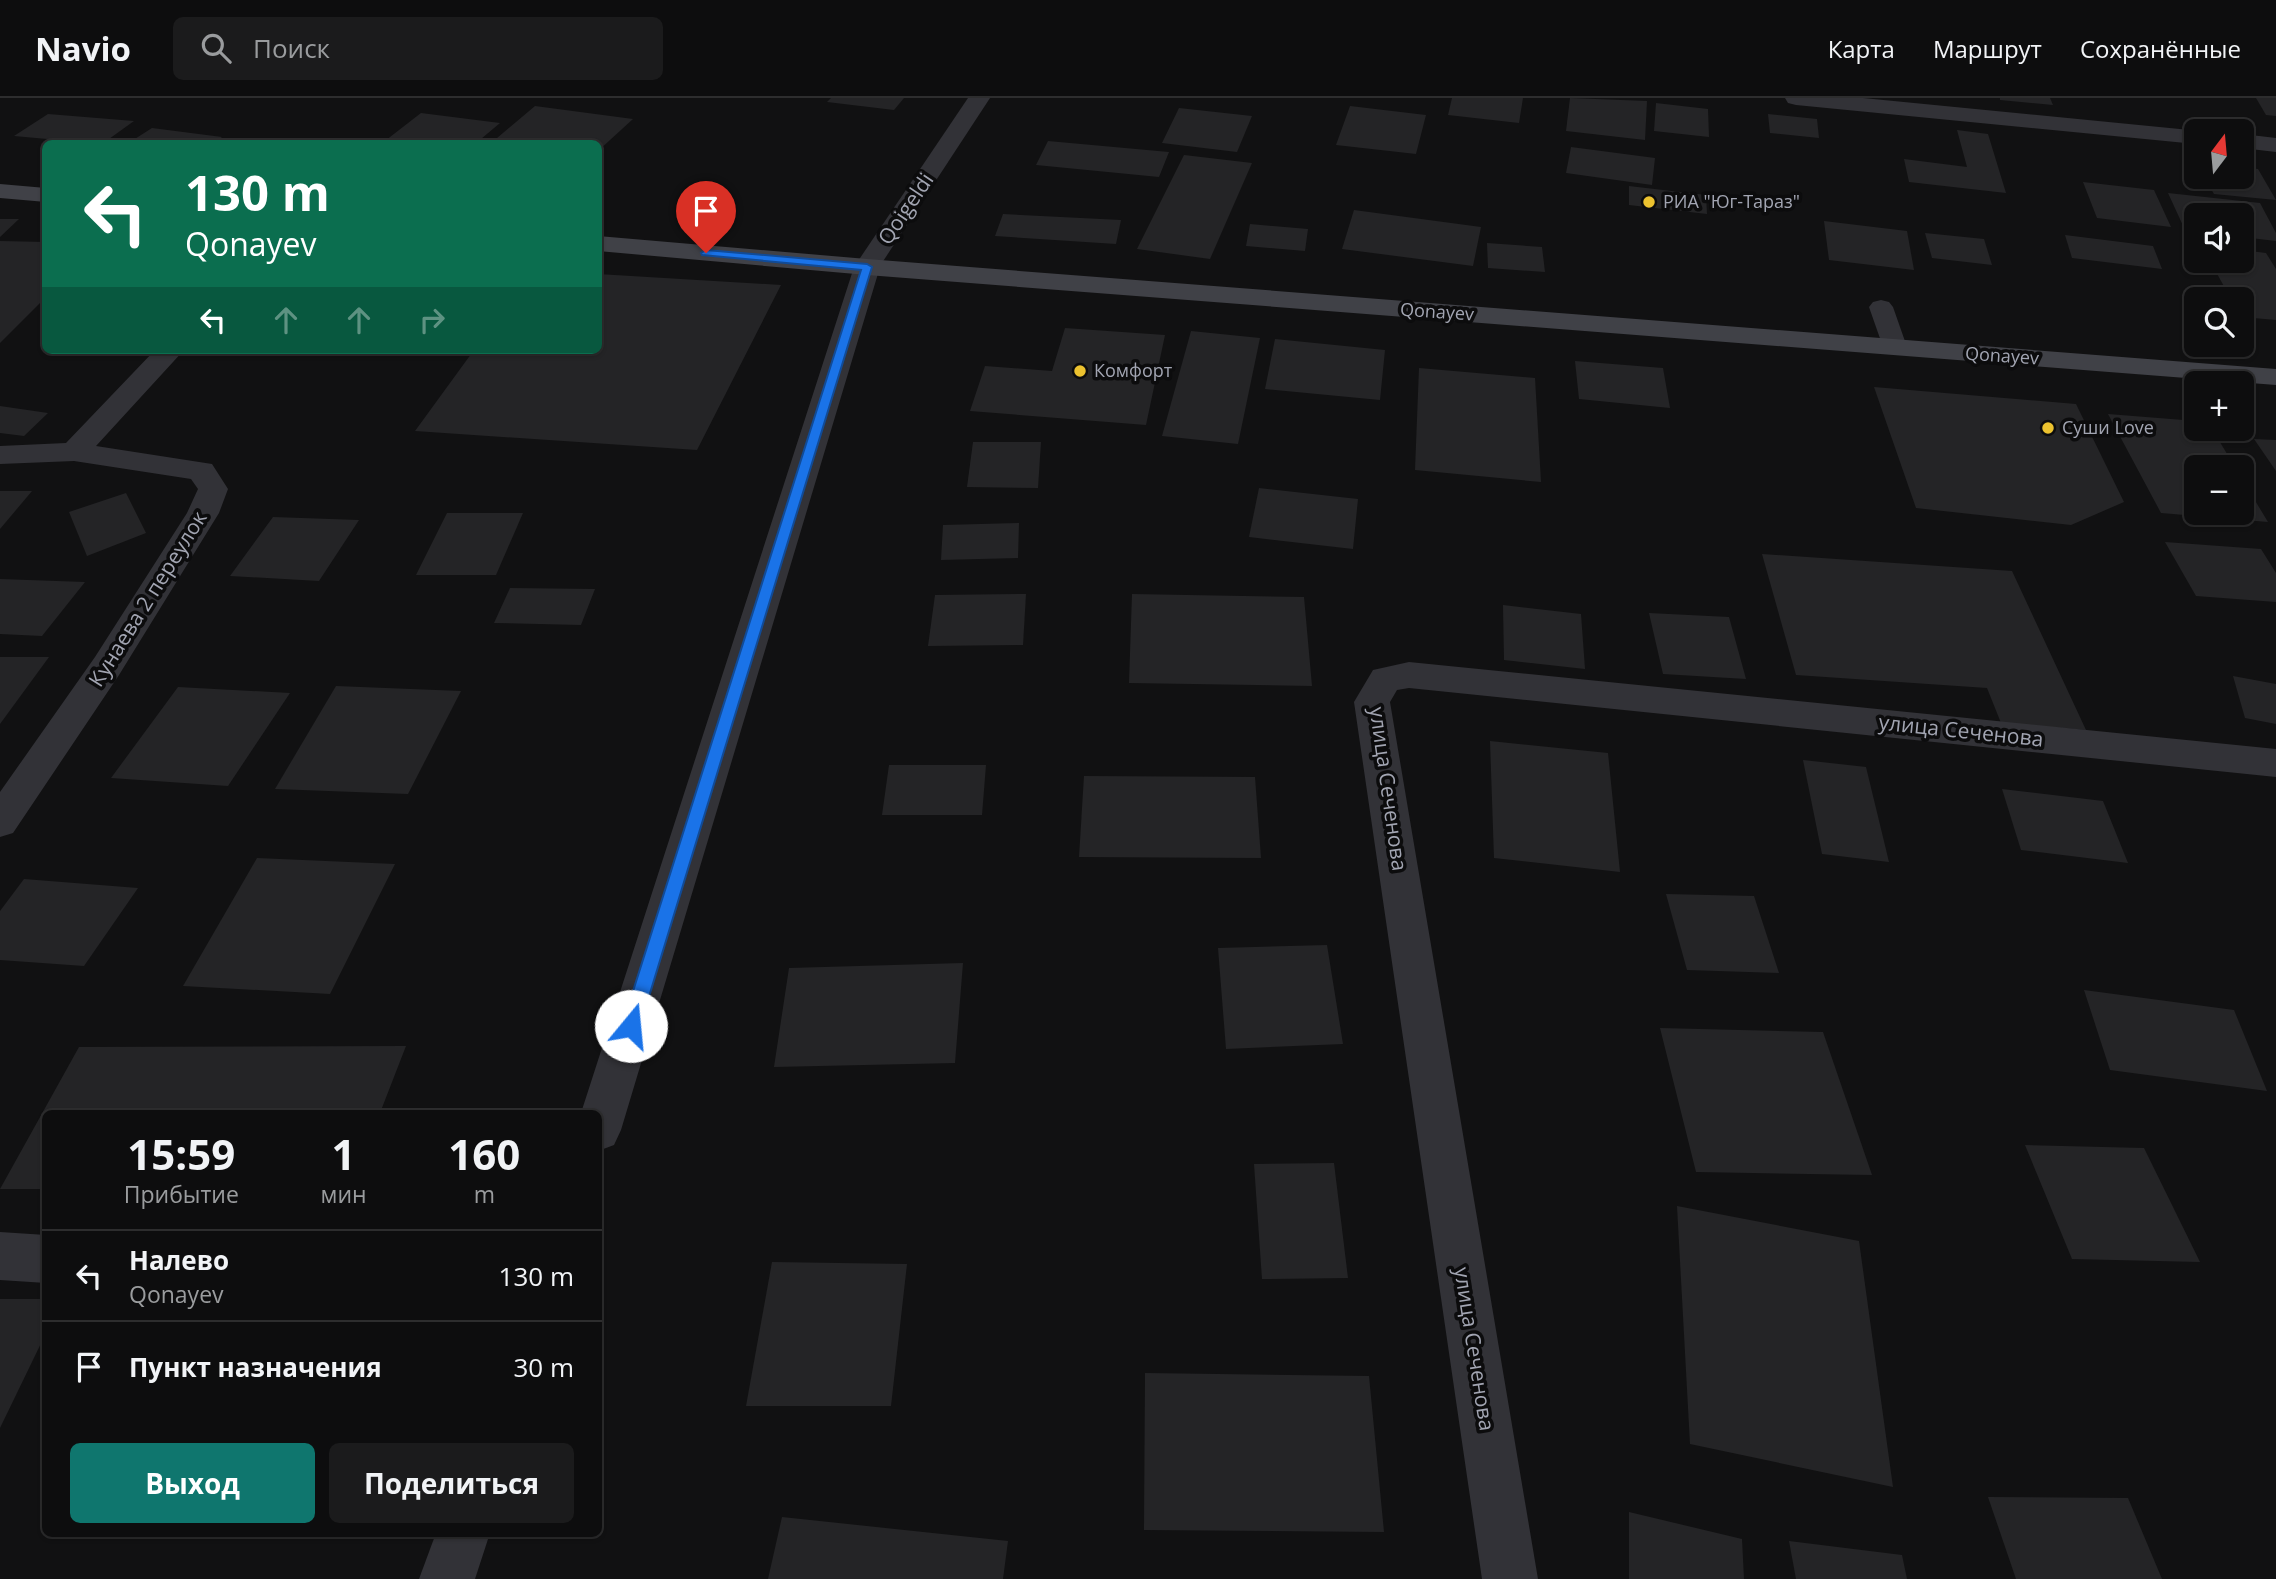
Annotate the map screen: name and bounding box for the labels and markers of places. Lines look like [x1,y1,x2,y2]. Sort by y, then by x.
pin [676,181,736,253]
place label: РИА "Юг-Тараз" [1663,189,1800,213]
marker: РИА "Юг-Тараз" [1641,194,1657,210]
place label: Комфорт [1094,358,1173,382]
marker: Комфорт [1072,363,1088,379]
place label: Суши Love [2062,415,2154,439]
marker: Суши Love [2040,420,2056,436]

